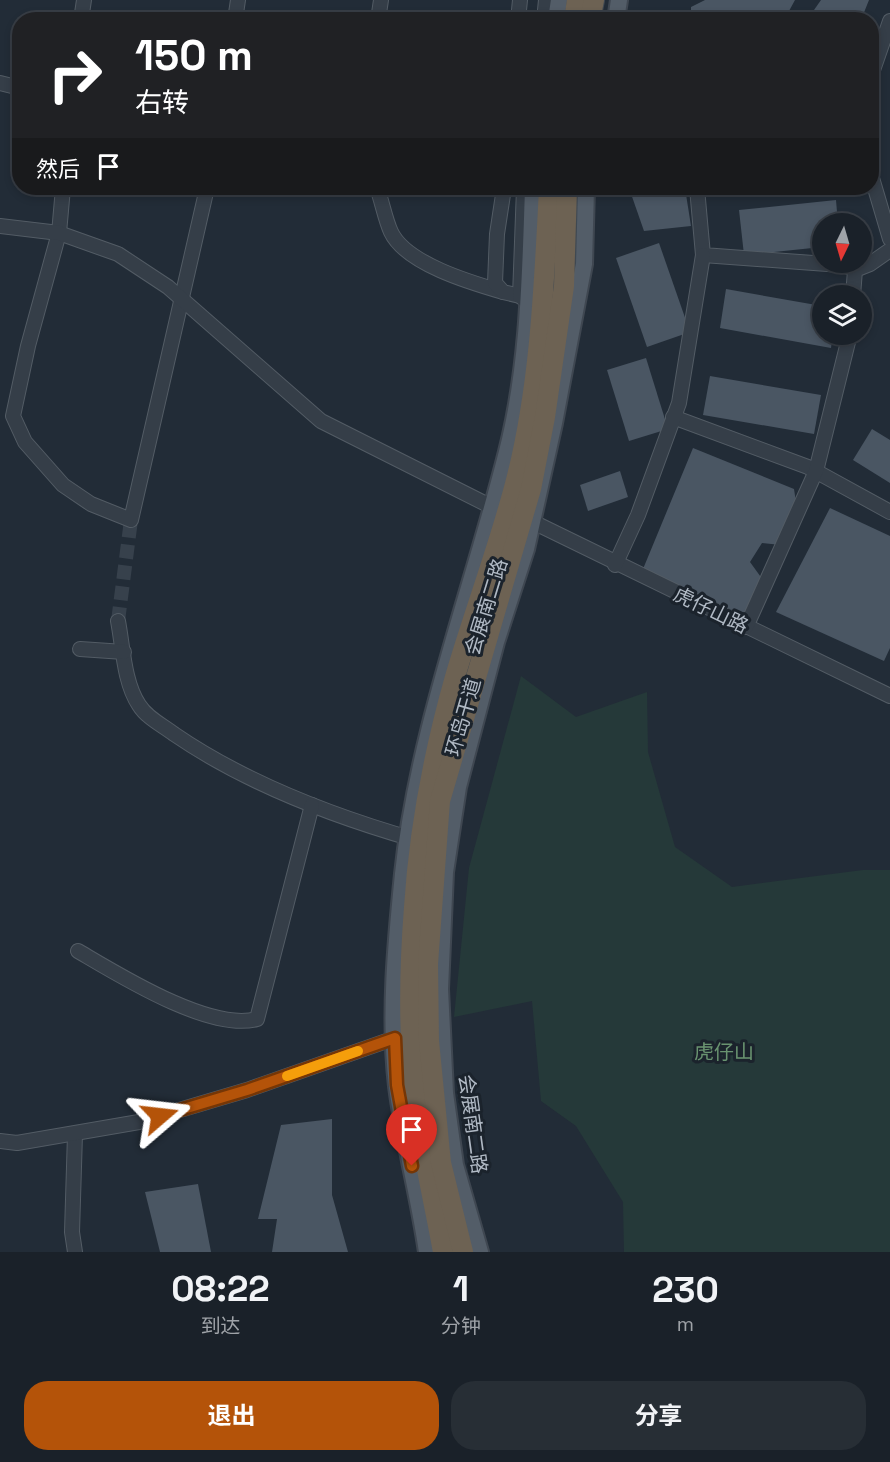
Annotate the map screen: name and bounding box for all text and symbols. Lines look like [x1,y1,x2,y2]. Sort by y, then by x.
text: 150 m [135,29,253,82]
icon: right [36,36,114,114]
text: 右转 [135,85,189,120]
icon: arrive [92,150,125,183]
text: 然后 [36,155,80,183]
north arrow [812,213,872,273]
map controls [812,213,872,345]
button: layers [812,285,872,345]
street label: 会展南二路 [459,555,513,659]
street label: 虎仔山路 [669,581,753,639]
street label: 环岛干道 [439,675,487,759]
park label: 虎仔山 [694,1039,754,1065]
street label: 会展南二路 [453,1073,493,1175]
position arrow [128,1084,192,1148]
pin [386,1104,437,1166]
icon: arrive [395,1113,428,1146]
text: 08:22 [171,1266,270,1312]
text: 1 [453,1266,469,1312]
text: 230 [652,1267,719,1313]
text: m [677,1311,694,1337]
text: 到达 [200,1313,240,1339]
text: 分钟 [441,1313,481,1339]
button: 退出 [24,1381,439,1450]
button: 分享 [451,1381,866,1450]

